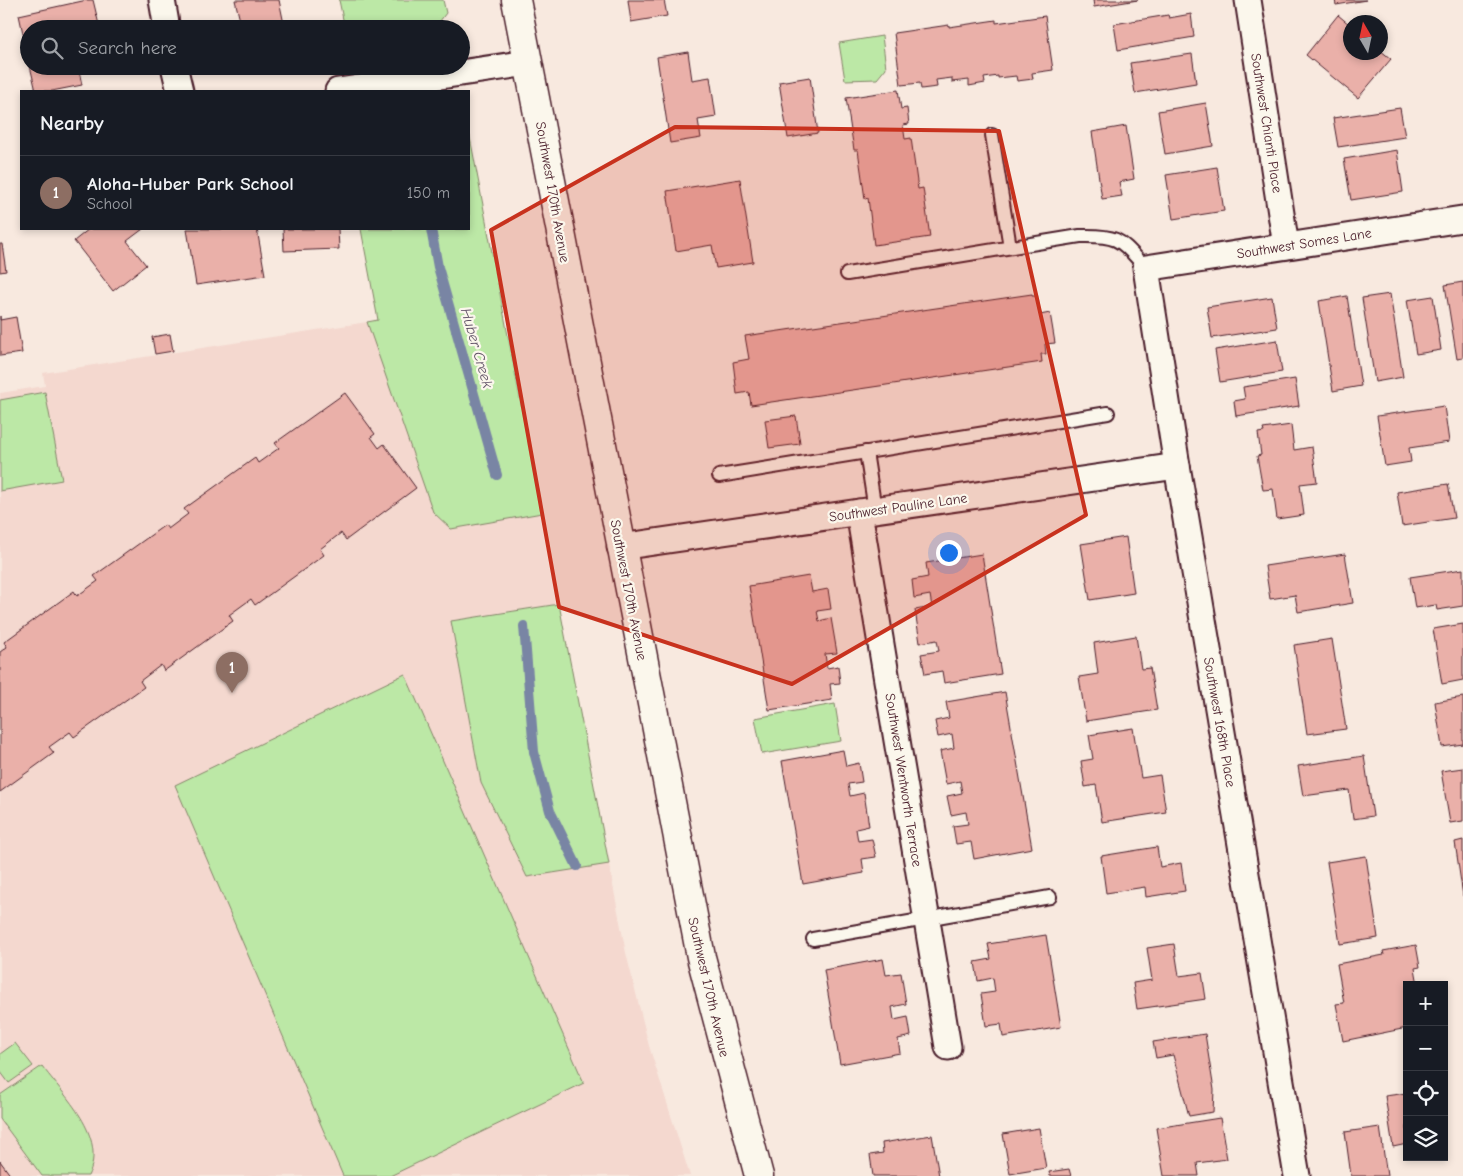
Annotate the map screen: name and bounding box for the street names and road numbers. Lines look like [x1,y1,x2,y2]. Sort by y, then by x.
street label: Southwest Chianti Place [1247,52,1286,194]
street label: Southwest 170th Avenue [532,120,573,264]
street label: Southwest Somes Lane [1235,224,1373,263]
street label: Southwest Pauline Lane [828,489,968,526]
street label: Southwest 170th Avenue [607,518,650,662]
street label: Southwest 168th Place [1200,656,1239,788]
street label: Southwest Wentworth Terrace [881,692,926,868]
street label: Southwest 170th Avenue [684,916,733,1059]

